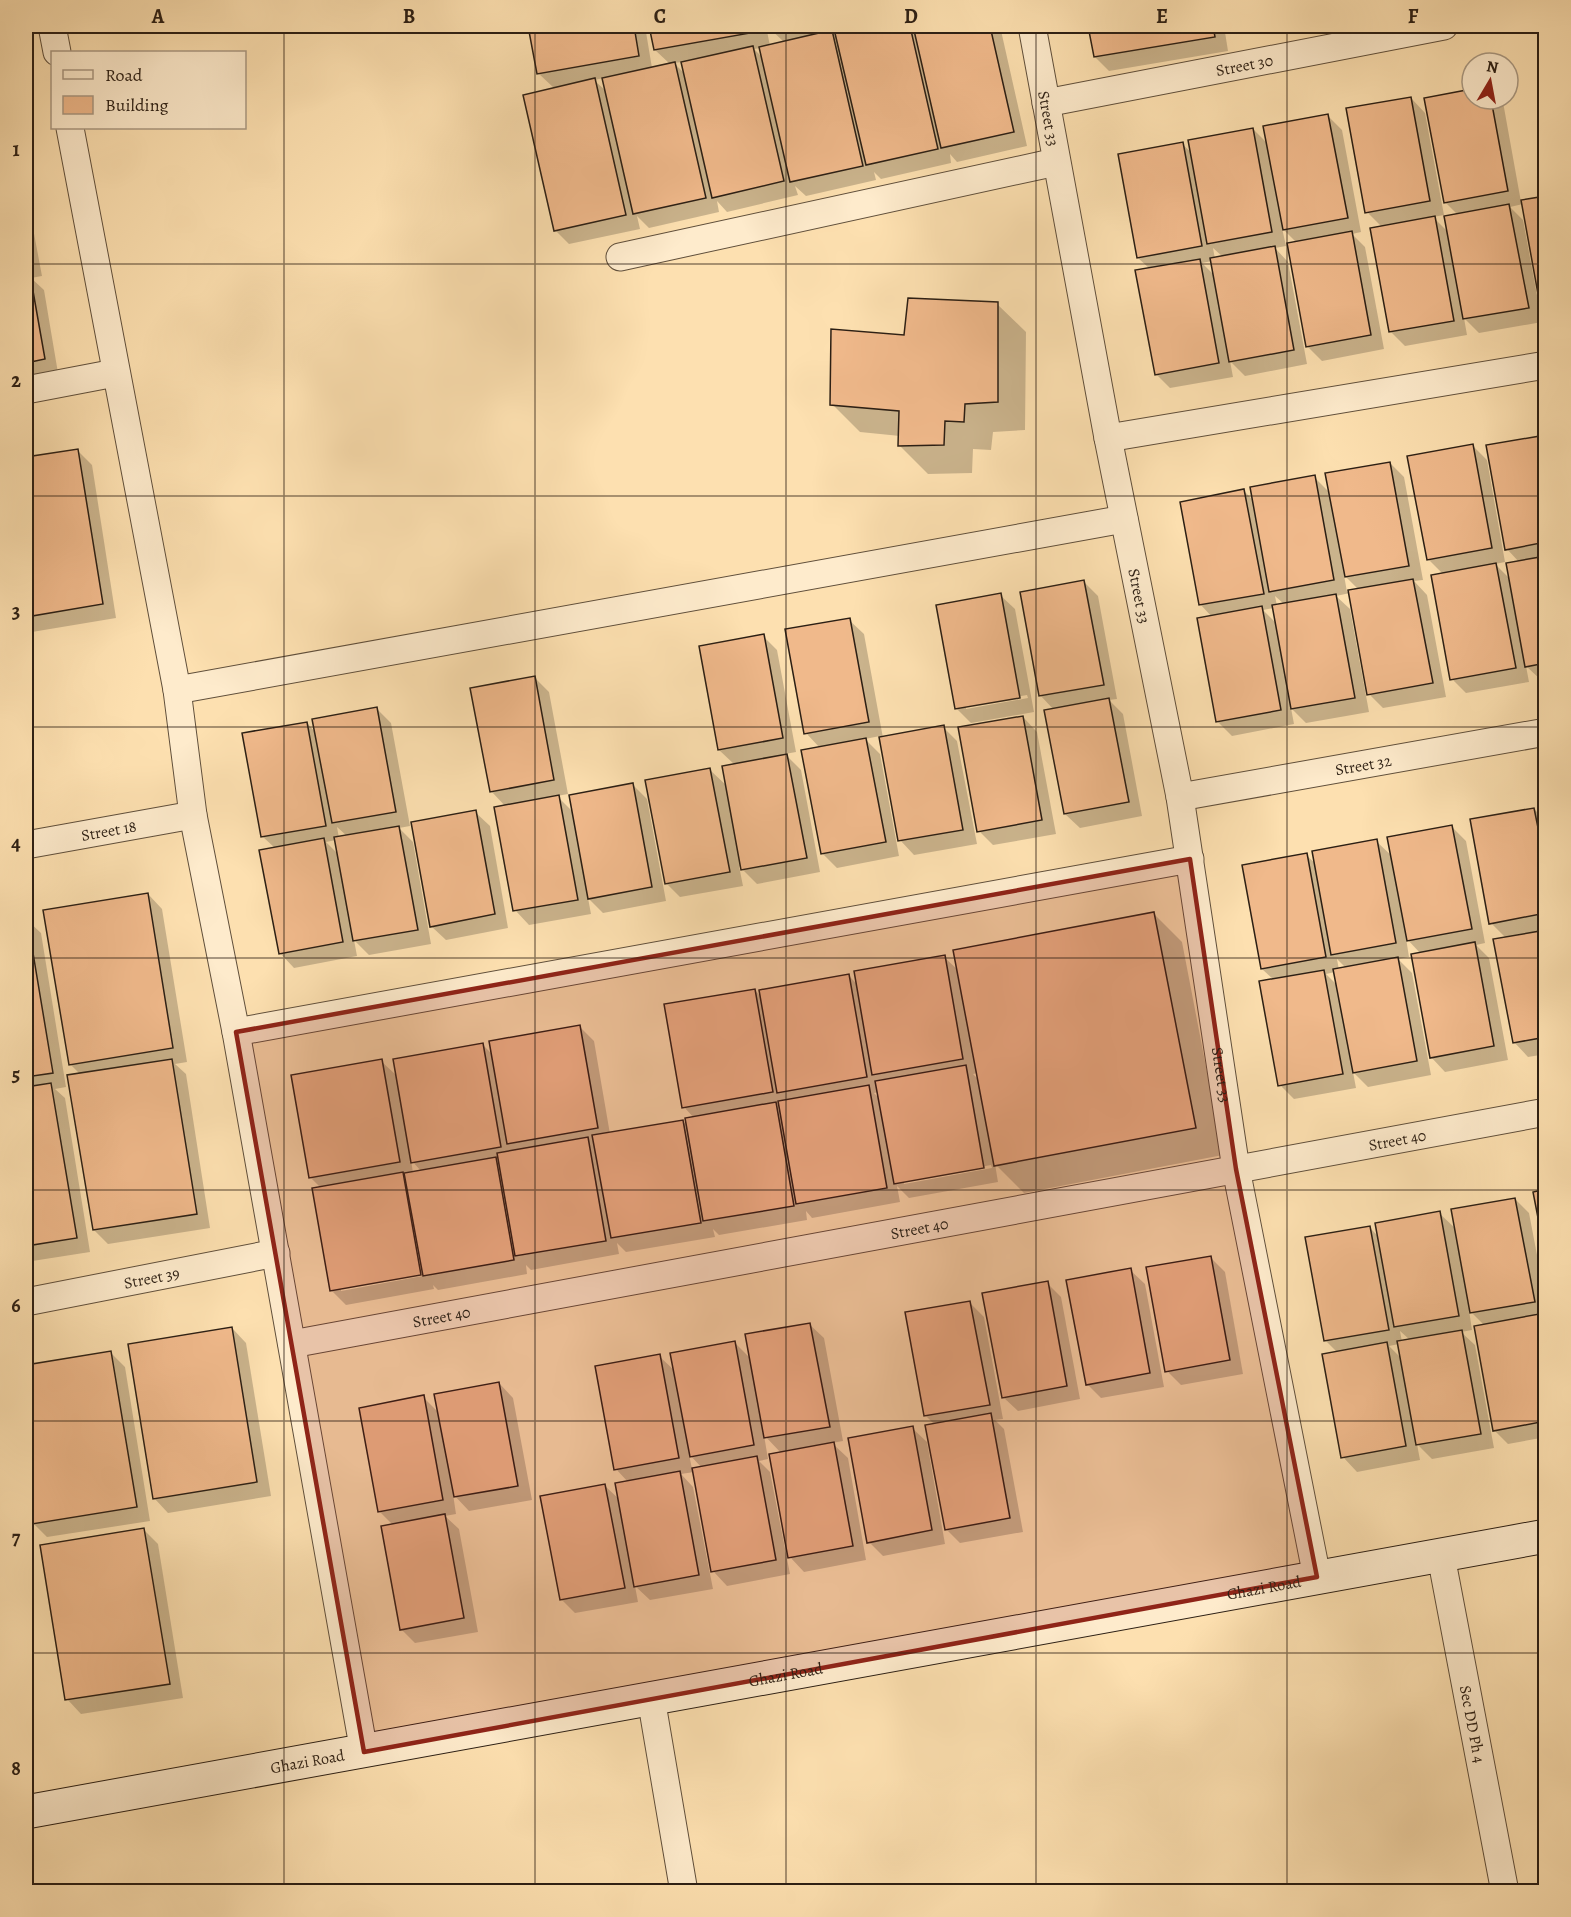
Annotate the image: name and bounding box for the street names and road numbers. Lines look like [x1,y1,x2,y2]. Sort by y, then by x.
street label: Street 30 [1214,49,1275,82]
street label: Street 33 [1032,89,1064,148]
street label: Street 33 [1122,567,1155,626]
street label: Street 32 [1333,750,1394,781]
street label: Street 18 [79,815,138,847]
street label: Street 33 [1206,1046,1236,1104]
street label: Street 40 [1367,1124,1428,1157]
street label: Street 40 [889,1213,950,1245]
street label: Street 39 [122,1262,182,1295]
street label: Street 40 [411,1301,472,1333]
street label: Ghazi Road [1225,1571,1303,1606]
street label: Ghazi Road [747,1657,825,1693]
street label: Sec DD Ph 4 [1454,1683,1490,1765]
street label: Ghazi Road [269,1744,347,1779]

